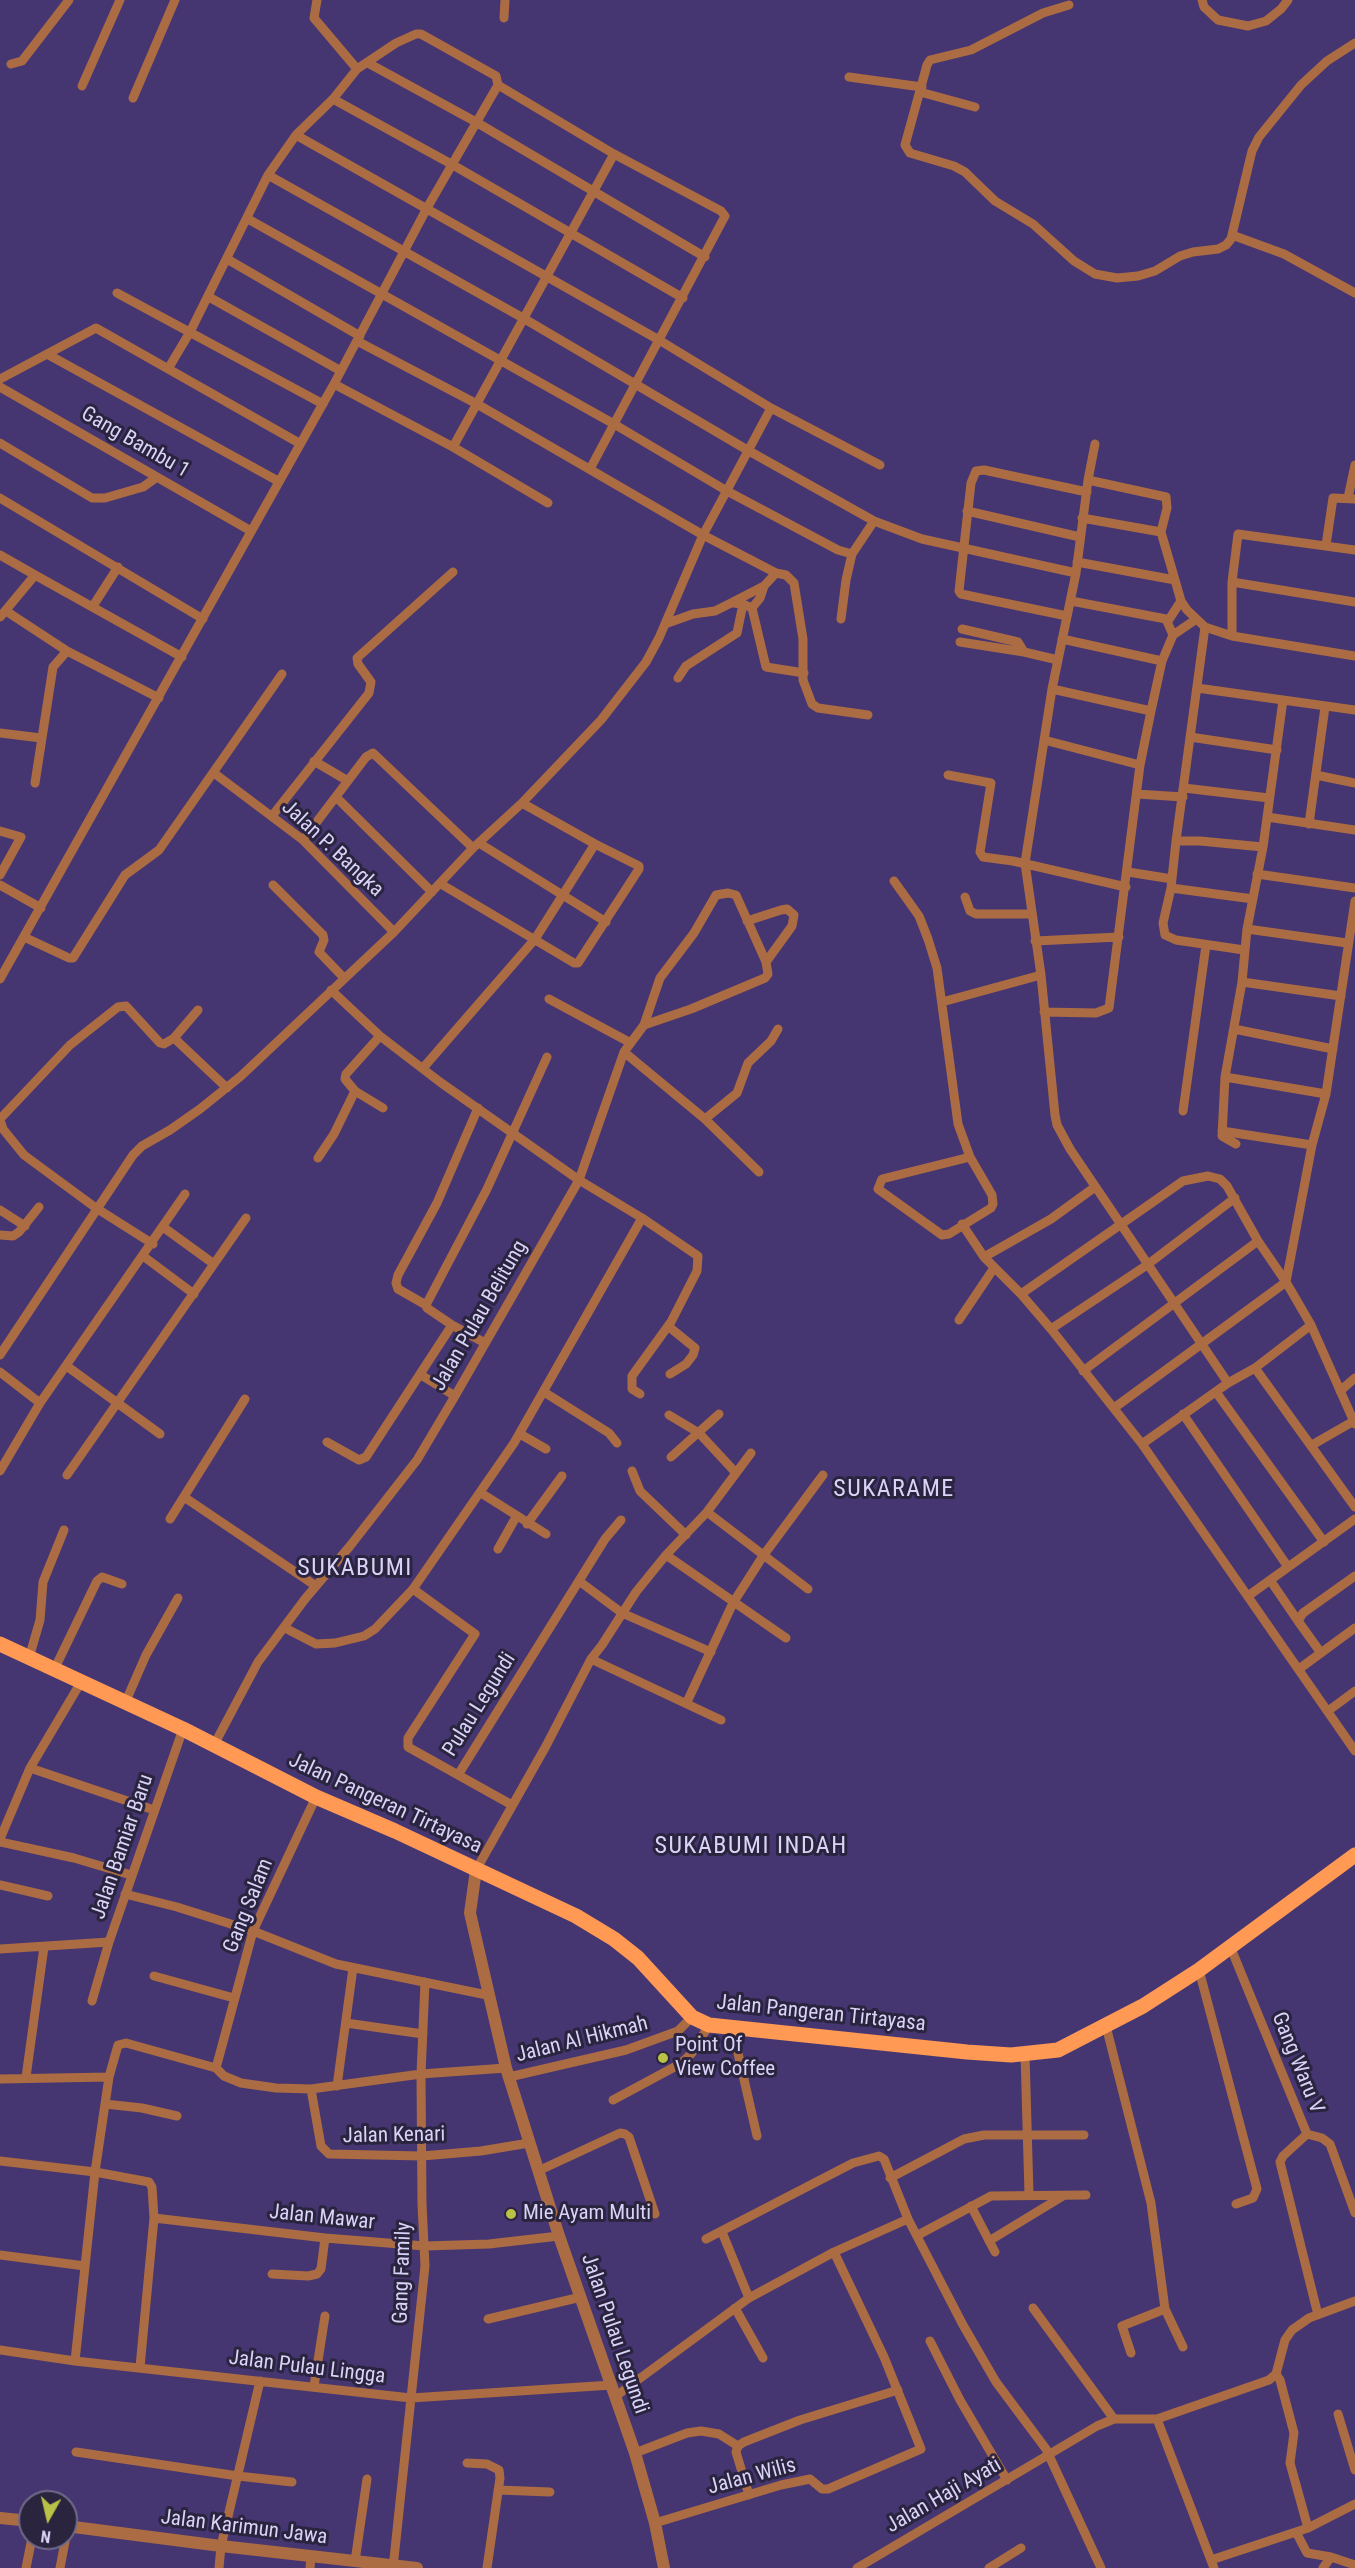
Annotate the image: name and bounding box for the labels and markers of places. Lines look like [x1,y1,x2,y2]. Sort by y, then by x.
place label: Point Of View Coffee [675,2033,775,2083]
marker: Point Of View Coffee [656,2051,670,2065]
place label: Mie Ayam Multi [523,2201,651,2227]
marker: Mie Ayam Multi [504,2207,518,2221]

